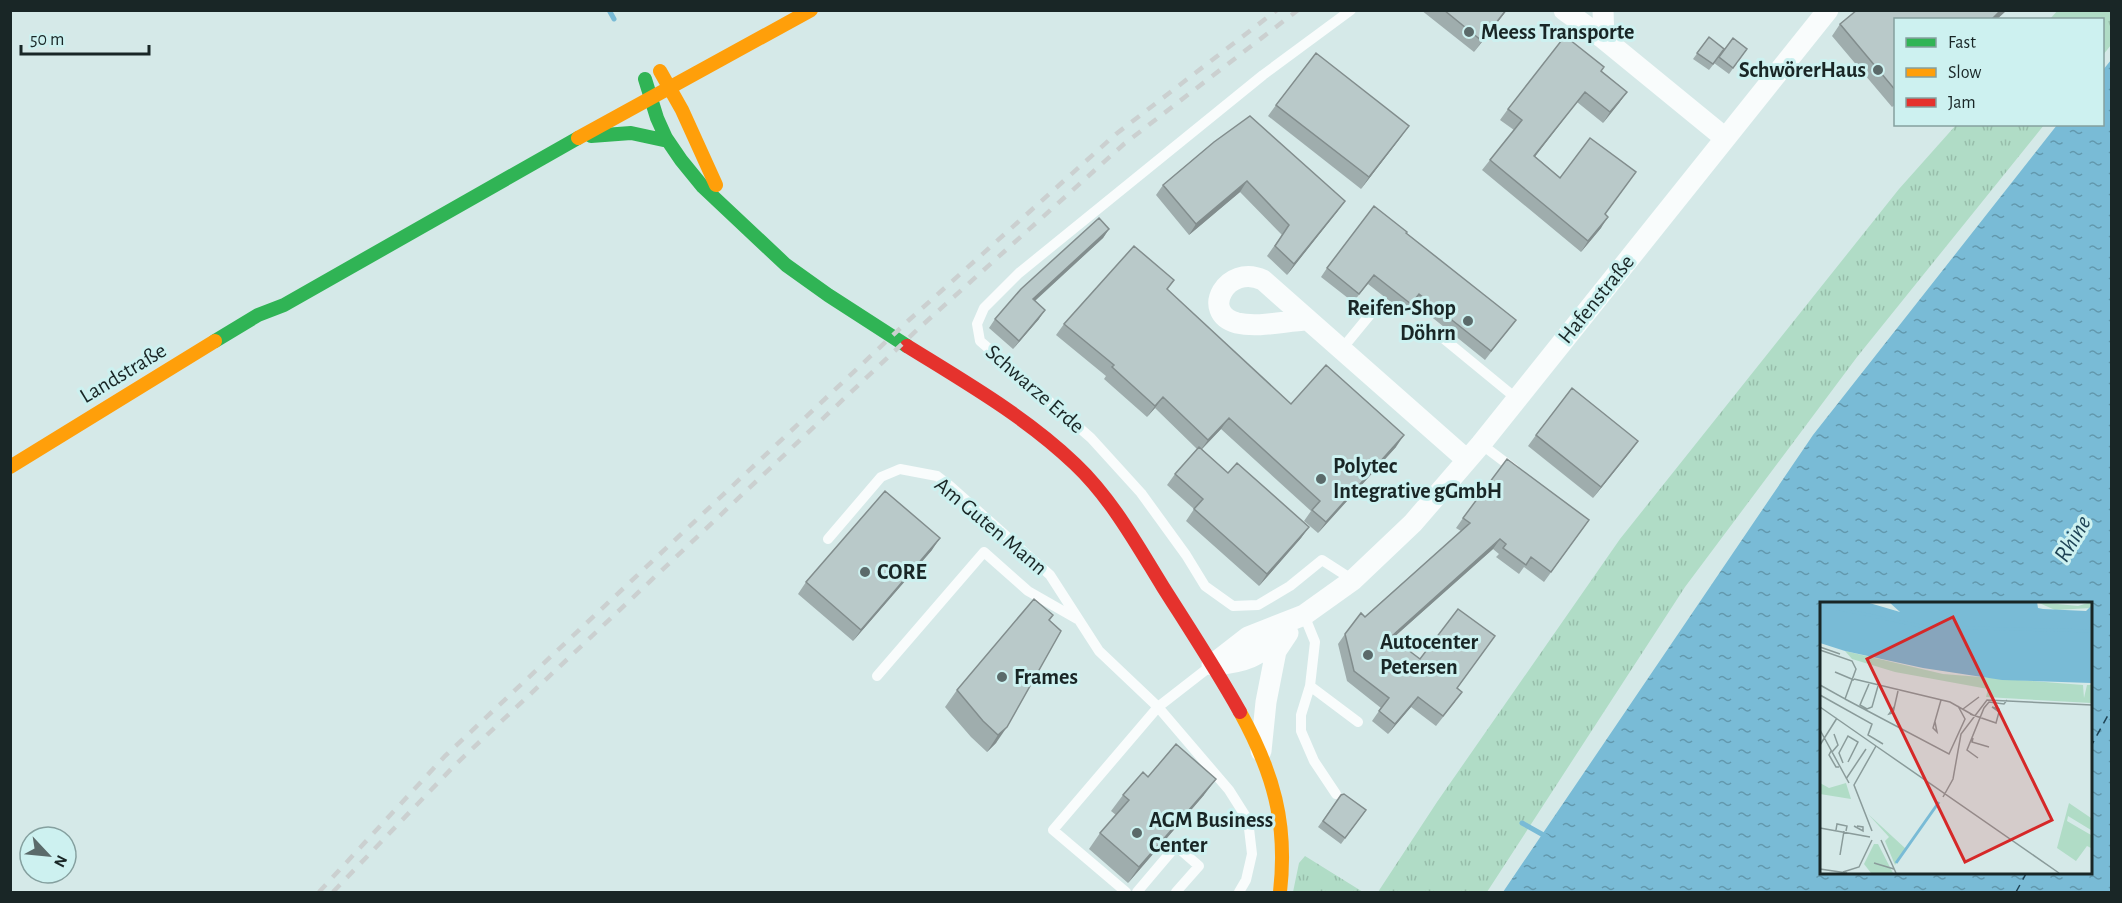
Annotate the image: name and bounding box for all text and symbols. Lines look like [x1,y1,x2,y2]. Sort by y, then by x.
scale bar [21,18,148,56]
legend [1894,18,2104,126]
place label: Meess Transporte [1481,21,1635,43]
marker: Meess Transporte [1462,25,1476,39]
text: 50 m [30,31,64,49]
text: Fast [1948,34,1976,52]
place label: SchwörerHaus [1739,59,1866,81]
marker: SchwörerHaus [1871,63,1885,77]
text: Slow [1948,64,1981,82]
text: Jam [1948,94,1976,112]
street label: Hafenstraße [1554,251,1638,347]
place label: Reifen-Shop Döhrn [1347,297,1456,344]
marker: Reifen-Shop Döhrn [1461,314,1475,328]
street label: Landstraße [76,339,170,407]
street label: Schwarze Erde [982,341,1088,437]
place label: Polytec Integrative gGmbH [1333,455,1502,502]
marker: Polytec Integrative gGmbH [1314,472,1328,486]
street label: Am Guten Mann [931,473,1051,579]
water label: Rhine [2050,512,2096,566]
place label: CORE [877,561,927,583]
marker: CORE [858,565,872,579]
inset map [1820,602,2092,873]
place label: Autocenter Petersen [1380,631,1479,678]
marker: Autocenter Petersen [1361,648,1375,662]
place label: Frames [1014,666,1078,688]
marker: Frames [995,670,1009,684]
place label: AGM Business Center [1149,809,1273,856]
north arrow [18,825,78,885]
marker: AGM Business Center [1130,826,1144,840]
text: N [51,853,70,870]

